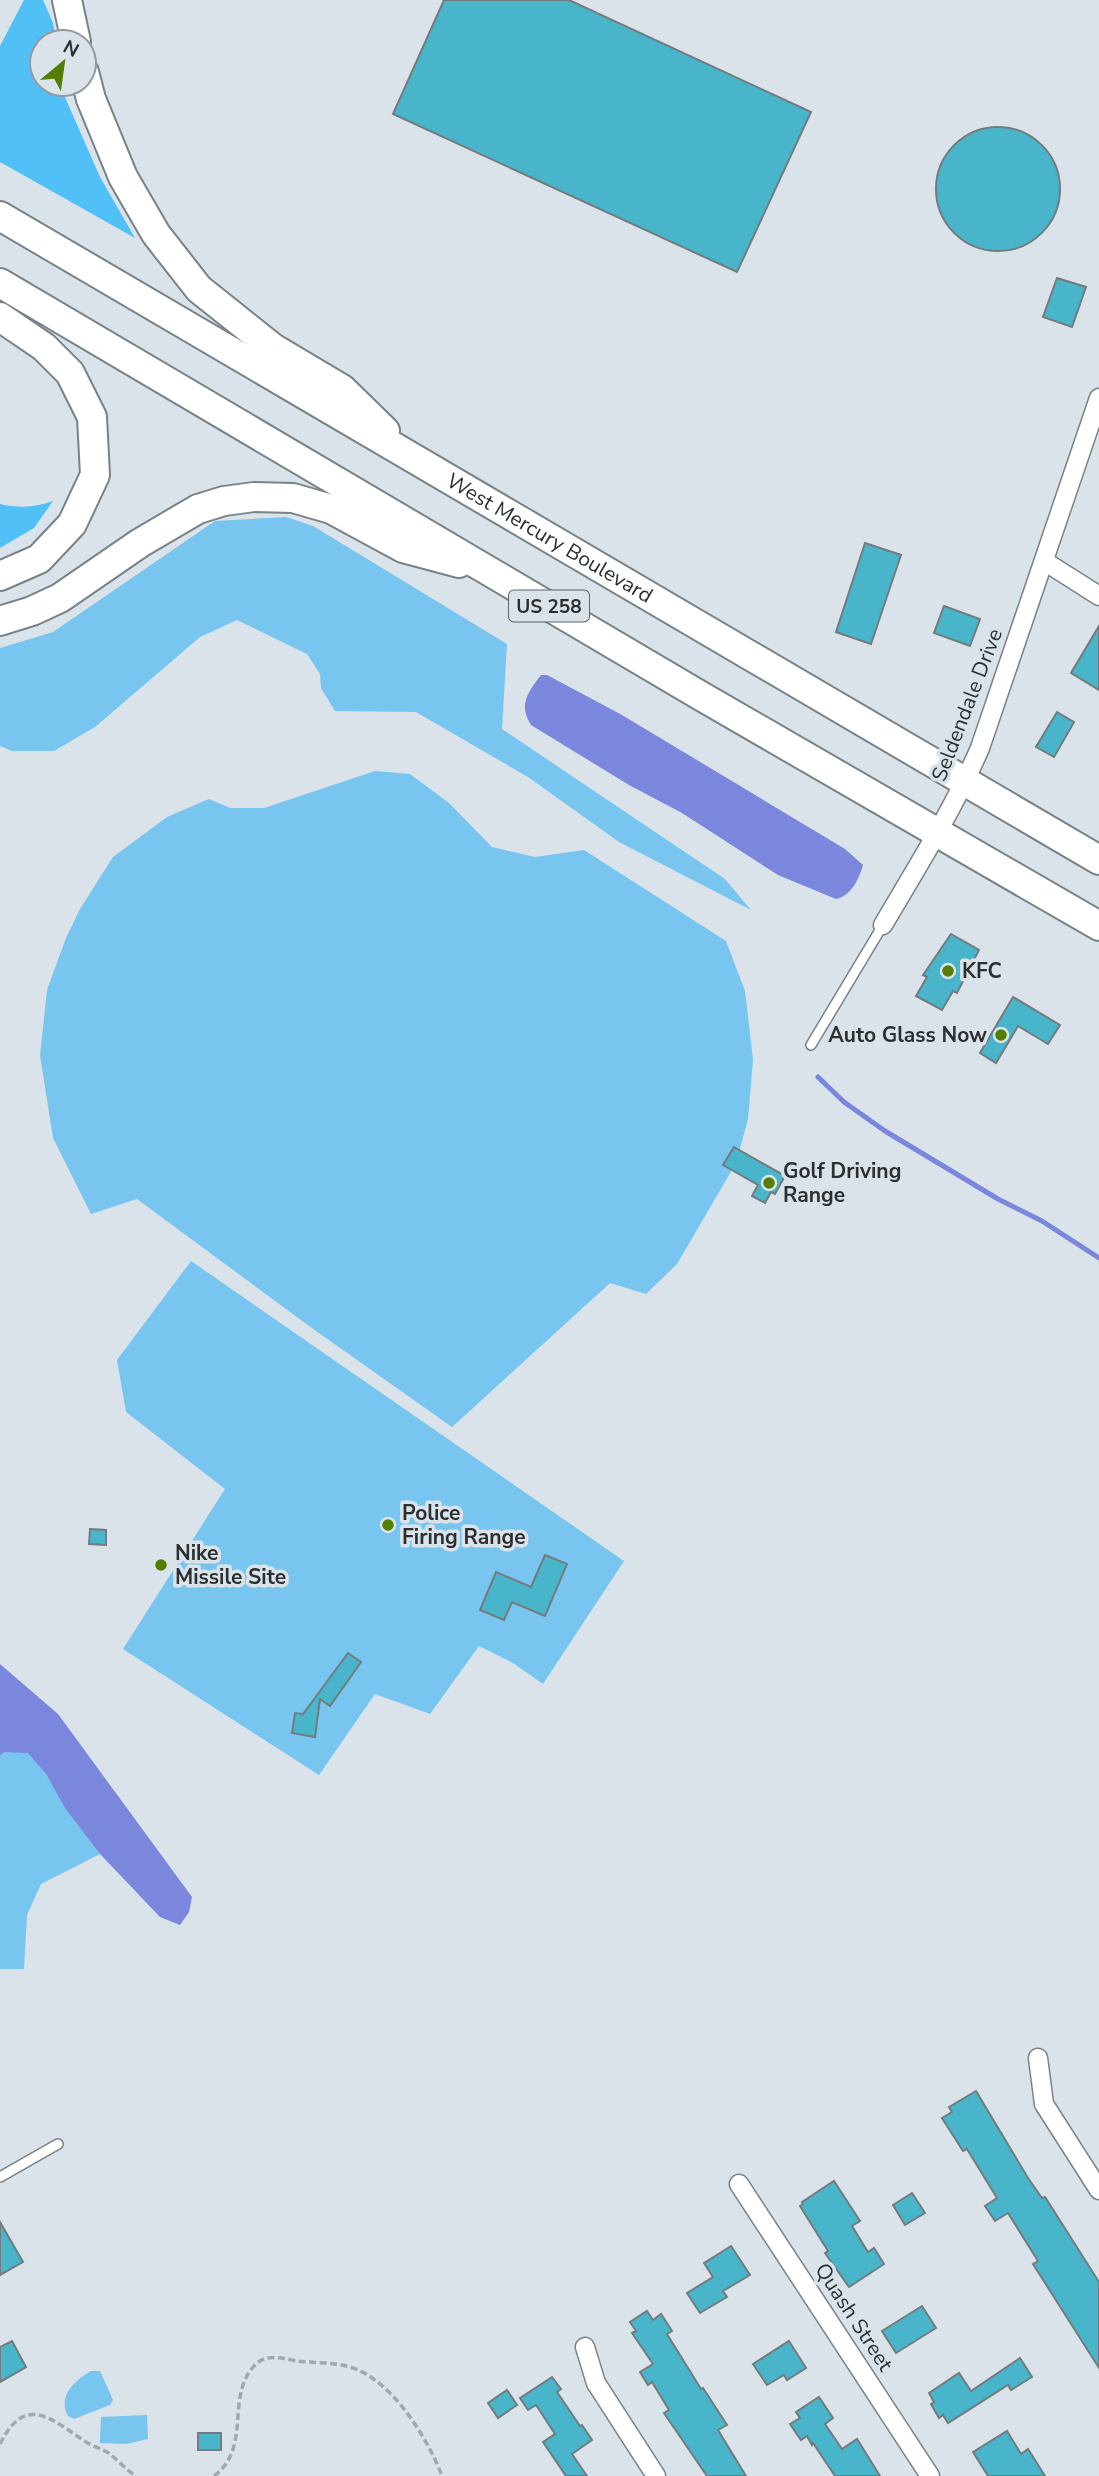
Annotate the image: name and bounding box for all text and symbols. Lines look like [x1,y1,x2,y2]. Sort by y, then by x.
north arrow [28,28,98,98]
text: N [58,34,83,64]
street label: West Mercury Boulevard [441,467,658,609]
road number: US 258 [509,590,589,622]
street label: Seldendale Drive [925,625,1009,785]
place label: KFC [962,957,1002,985]
marker: KFC [940,963,956,979]
place label: Auto Glass Now [828,1021,987,1049]
marker: Auto Glass Now [993,1027,1009,1043]
place label: Golf Driving Range [783,1157,901,1209]
marker: Golf Driving Range [761,1175,777,1191]
place label: Police Firing Range [402,1499,526,1551]
marker: Police Firing Range [380,1517,396,1533]
place label: Nike Missile Site [175,1539,286,1591]
marker: Nike Missile Site [153,1557,169,1573]
street label: Quash Street [809,2257,900,2377]

